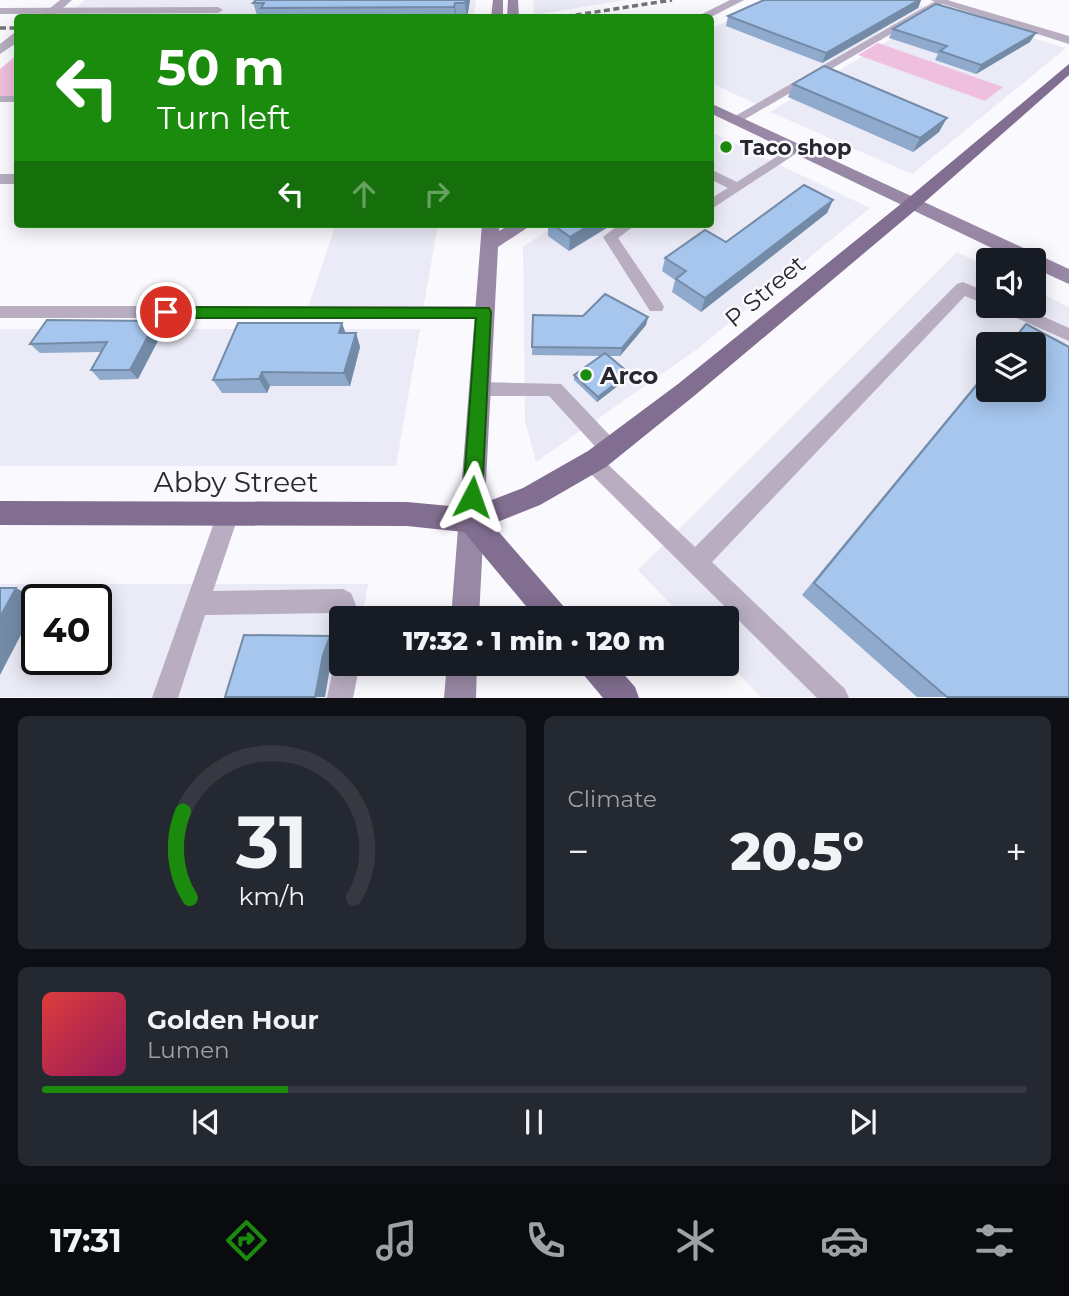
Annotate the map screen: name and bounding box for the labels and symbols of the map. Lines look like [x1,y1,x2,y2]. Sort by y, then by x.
place label: Taco shop [740,135,851,160]
marker: Taco shop [718,139,734,155]
street label: P Street [719,249,811,333]
pin [136,282,196,342]
place label: Arco [599,361,658,390]
marker: Arco [578,367,594,383]
position arrow [435,460,509,534]
street label: Abby Street [154,465,318,499]
speed limit sign: 40 [21,584,112,675]

